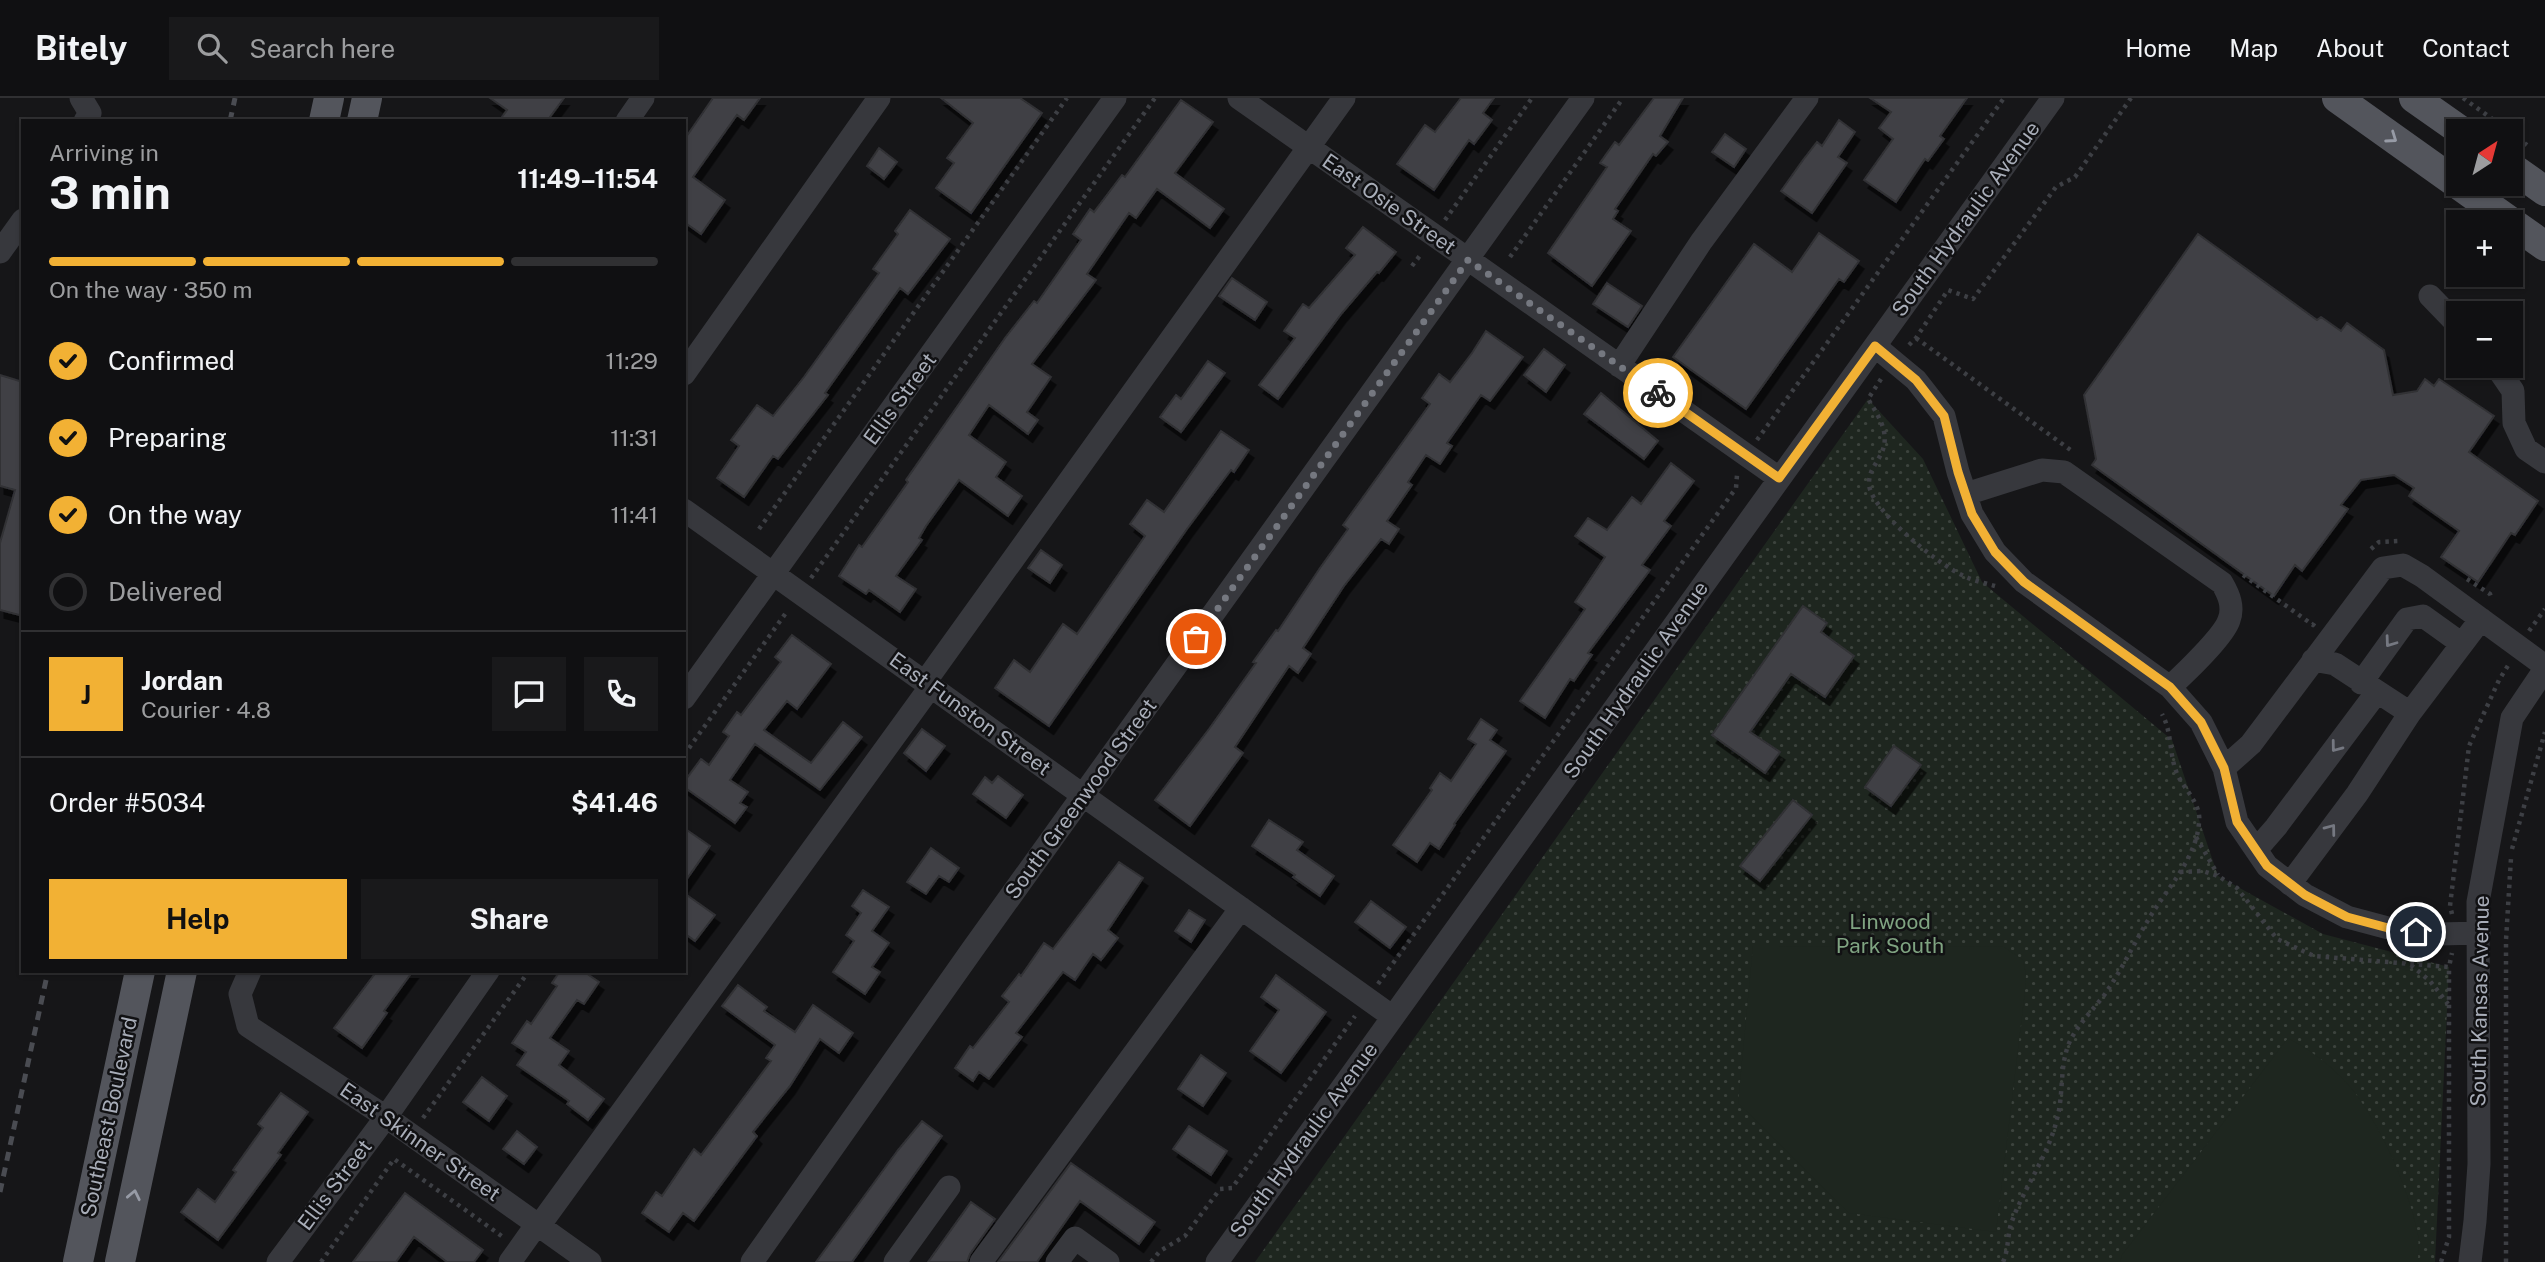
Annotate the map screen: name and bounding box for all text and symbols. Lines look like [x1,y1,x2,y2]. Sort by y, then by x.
search box [169,17,659,80]
text: Bitely [35,29,127,67]
icon: search [193,29,231,67]
text: Search here [249,33,395,64]
text: Home [2125,34,2191,62]
text: Map [2229,34,2278,62]
text: About [2316,34,2384,62]
text: Contact [2422,34,2510,62]
street label: South Hydraulic Avenue [1886,116,2045,321]
north arrow [2446,119,2524,196]
map controls [2446,119,2523,378]
one-way arrow [2384,130,2397,142]
text: Arriving in [49,139,159,166]
street label: East Osie Street [1318,148,1461,259]
text: 11:49–11:54 [517,163,658,194]
text: 3 min [49,165,171,219]
button: + [2446,210,2523,287]
text: On the way · 350 m [49,276,252,303]
button: − [2446,301,2523,378]
icon: check [49,342,87,380]
text: Confirmed [108,345,235,376]
text: 11:29 [606,347,658,374]
street label: Ellis Street [858,348,941,449]
courier [1623,358,1693,428]
icon: bike [1639,374,1677,412]
icon: check [49,419,87,457]
text: Preparing [108,422,227,453]
text: 11:31 [610,424,658,451]
icon: check [49,496,87,534]
text: On the way [108,499,242,530]
text: 11:41 [610,501,658,528]
text: Delivered [108,576,223,607]
street label: South Hydraulic Avenue [1558,576,1713,783]
pin [1166,609,1226,669]
icon: bag [1177,620,1215,658]
one-way arrow [2386,634,2399,647]
street label: East Funston Street [885,647,1056,781]
button: chat [492,657,566,731]
button: phone [584,657,658,731]
text: Jordan [141,665,223,696]
text: J [81,679,91,710]
street label: South Greenwood Street [1000,694,1162,904]
text: Courier · 4.8 [141,696,271,723]
one-way arrow [2332,739,2344,751]
text: Order #5034 [49,787,205,818]
text: $41.46 [571,787,658,818]
one-way arrow [2323,824,2335,837]
button: Help [49,879,347,959]
button: Share [361,879,658,959]
street label: South Kansas Avenue [2465,895,2494,1107]
pin [2386,902,2446,962]
park label: Linwood Park South [1836,909,1944,958]
icon: home [2397,913,2435,951]
street label: Southeast Boulevard [75,1015,142,1219]
street label: South Hydraulic Avenue [1224,1037,1383,1242]
street label: East Skinner Street [335,1077,505,1206]
street label: Ellis Street [292,1134,377,1235]
one-way arrow [126,1189,141,1201]

